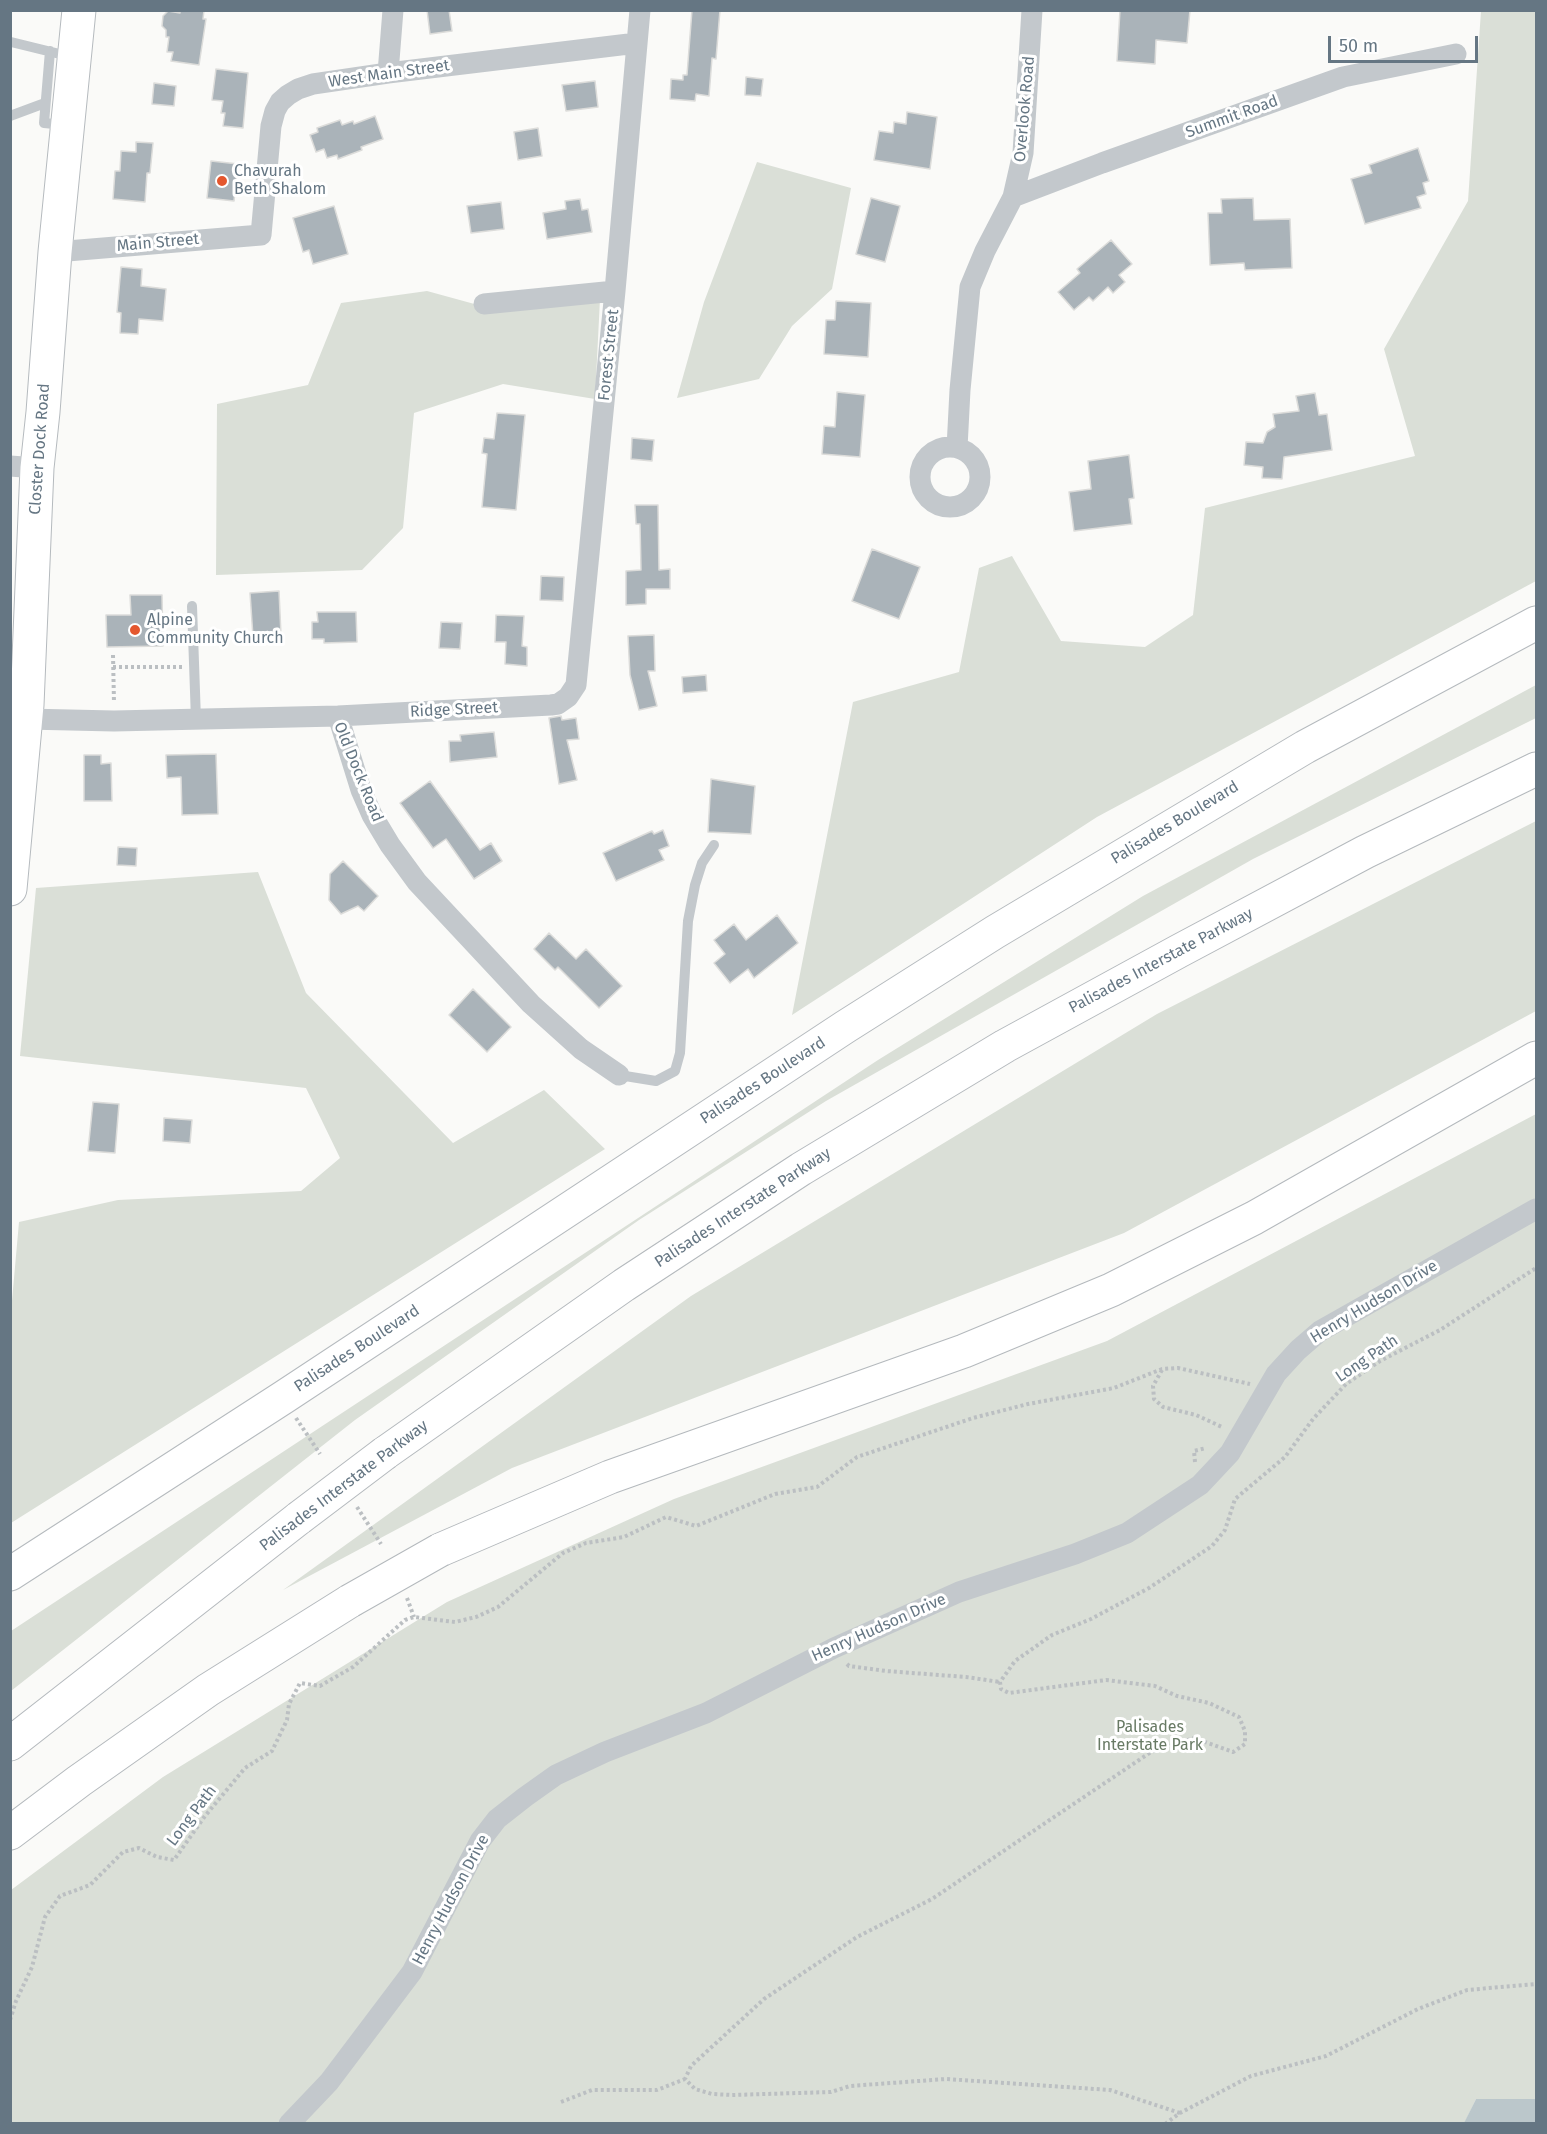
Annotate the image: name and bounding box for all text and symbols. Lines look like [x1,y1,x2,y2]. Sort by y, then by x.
scale bar [1331,24,1481,62]
text: 50 m [1339,35,1378,57]
street label: Overlook Road [1011,55,1039,163]
street label: West Main Street [327,56,451,92]
street label: Summit Road [1183,91,1281,143]
place label: Chavurah Beth Shalom [234,162,326,200]
marker: Chavurah Beth Shalom [215,174,229,188]
street label: Main Street [116,230,200,256]
street label: Forest Street [595,308,623,402]
street label: Closter Dock Road [26,383,54,515]
place label: Alpine Community Church [147,611,284,649]
marker: Alpine Community Church [128,623,142,637]
street label: Ridge Street [409,698,499,722]
street label: Old Dock Road [329,719,387,825]
street label: Palisades Boulevard [1108,777,1242,869]
street label: Palisades Interstate Parkway [1066,904,1256,1018]
street label: Palisades Boulevard [697,1033,829,1129]
street label: Palisades Interstate Parkway [651,1144,835,1272]
street label: Henry Hudson Drive [1307,1256,1441,1348]
street label: Palisades Boulevard [291,1301,423,1397]
street label: Long Path [1332,1331,1402,1387]
street label: Palisades Interstate Parkway [256,1416,432,1556]
street label: Henry Hudson Drive [809,1590,949,1666]
park label: Palisades Interstate Park [1097,1718,1203,1756]
street label: Long Path [163,1782,221,1850]
street label: Henry Hudson Drive [408,1831,494,1969]

